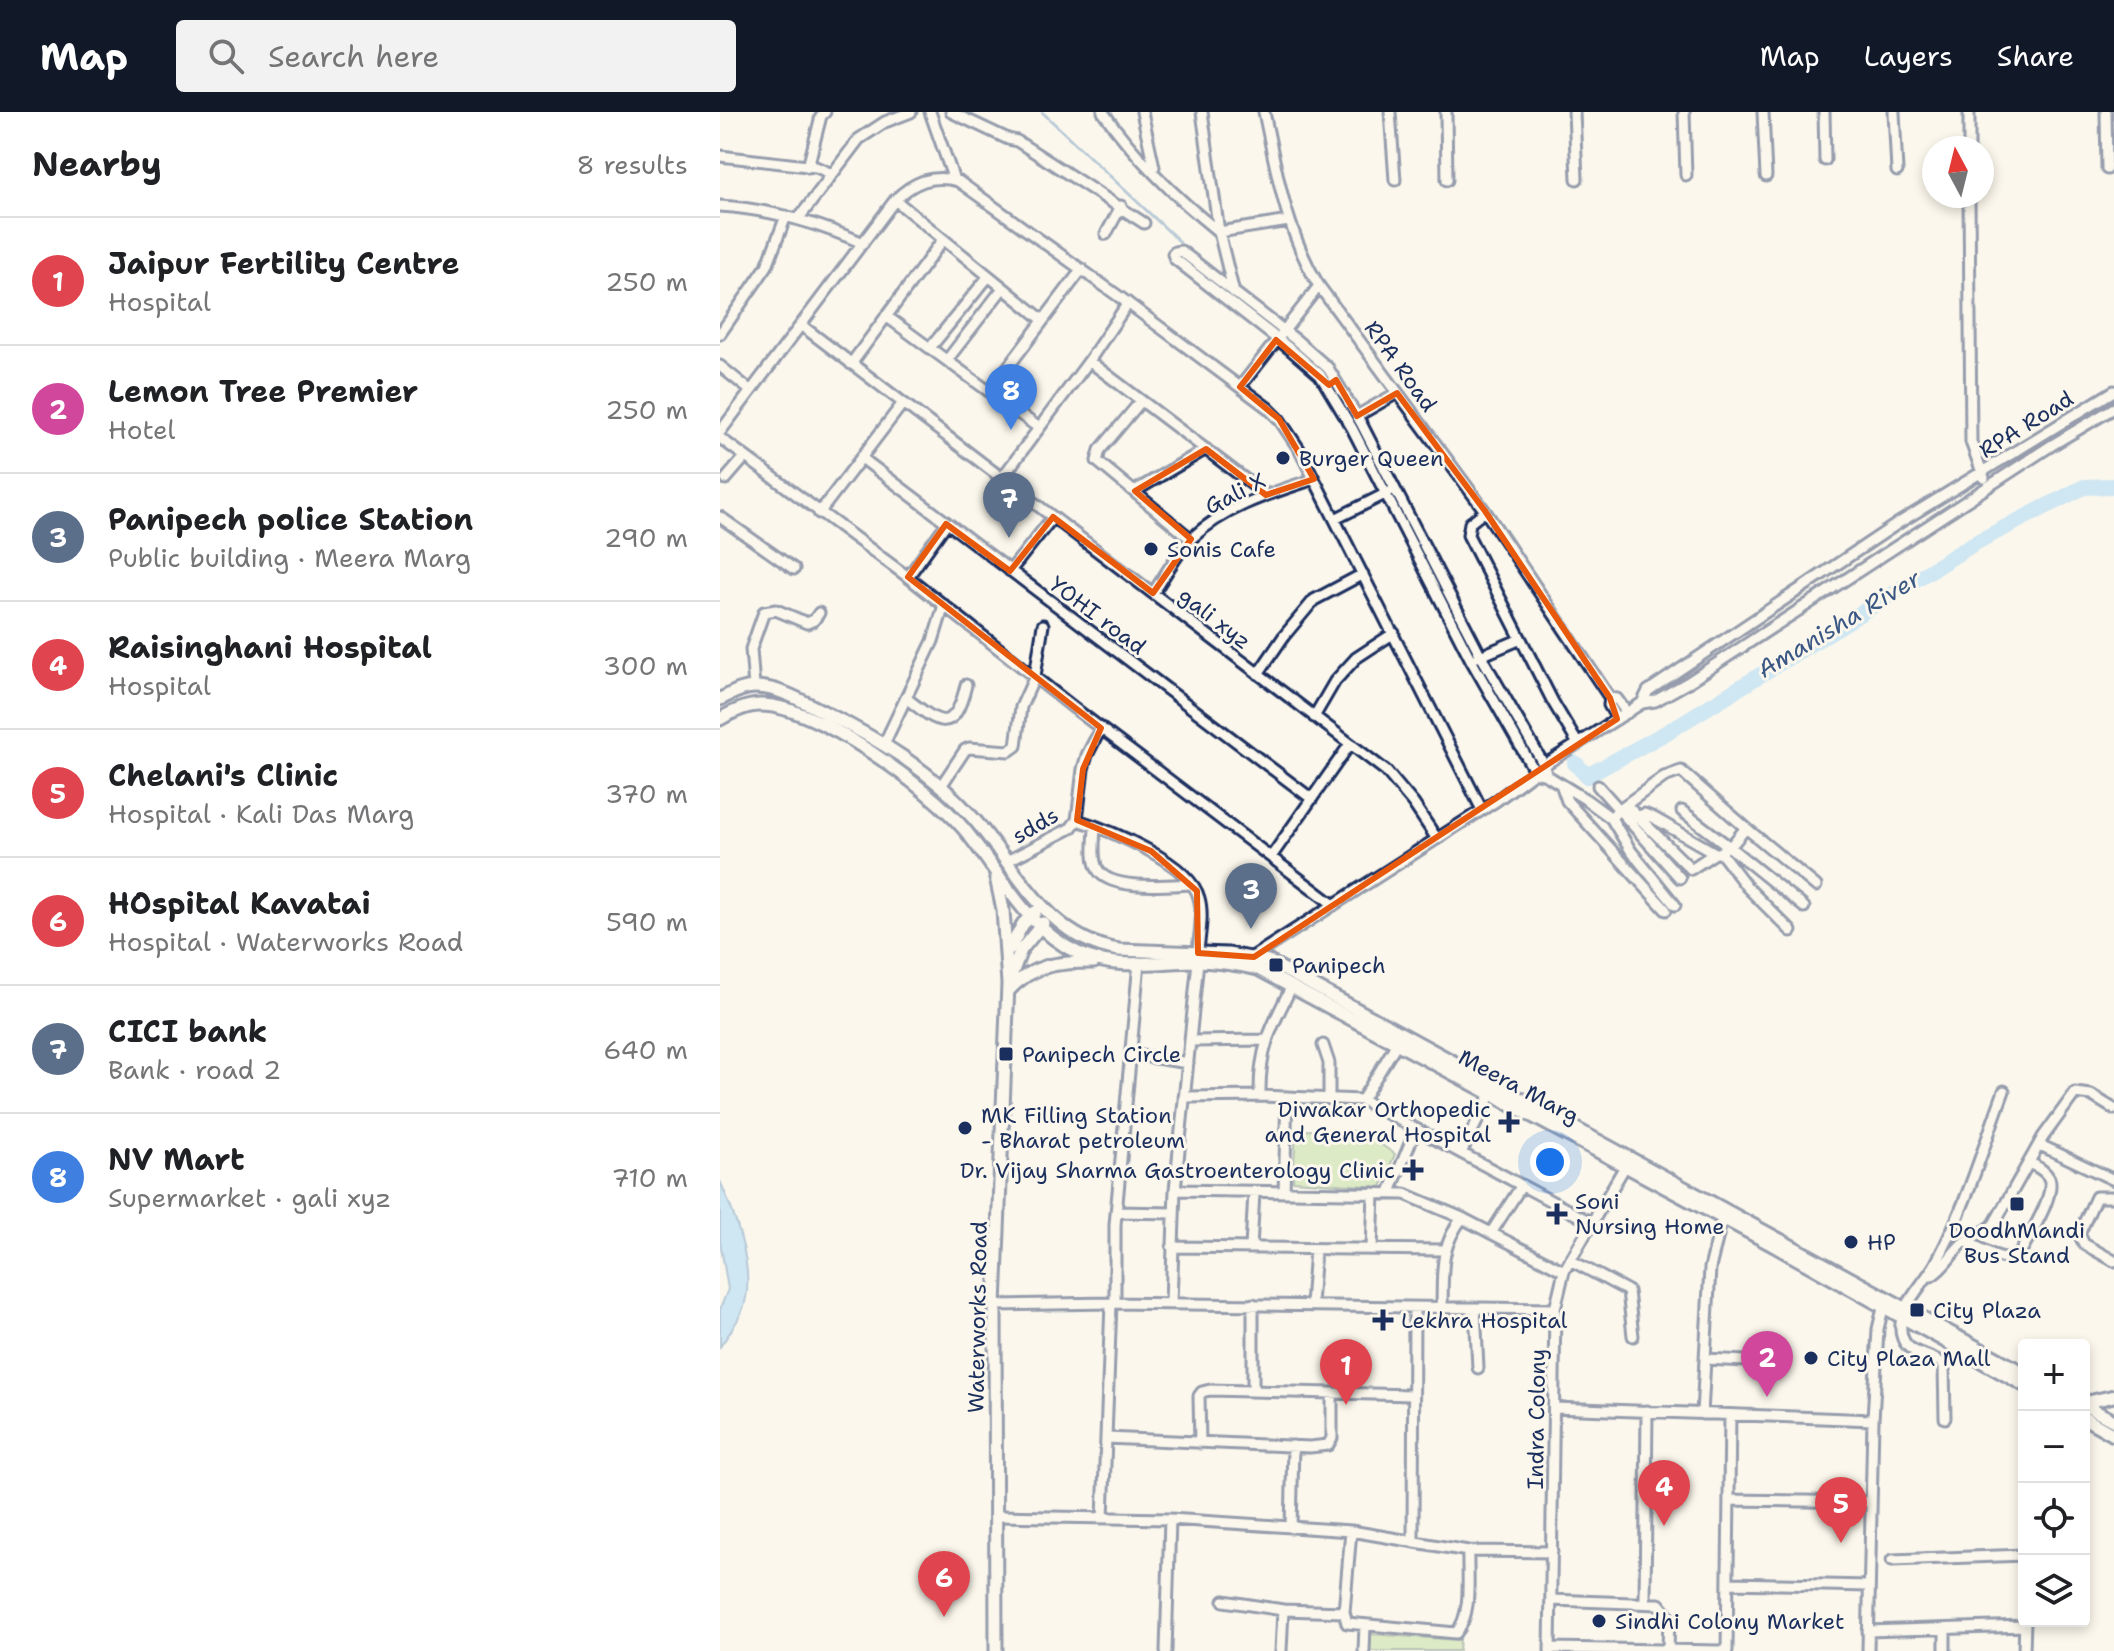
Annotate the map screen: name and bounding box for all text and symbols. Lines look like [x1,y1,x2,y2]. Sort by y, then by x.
search box [176,20,736,92]
text: Map [40,31,128,82]
icon: search [204,34,248,78]
text: Search here [268,36,439,77]
text: Map [1760,37,1820,75]
text: Layers [1864,37,1953,75]
text: Share [1997,37,2074,75]
north arrow [1922,136,1994,208]
text: Nearby [32,141,162,187]
text: 8 results [576,147,688,182]
text: Jaipur Fertility Centre [108,243,459,284]
text: 1 [52,264,64,299]
text: 250 m [605,264,688,299]
text: Hospital [108,284,211,319]
street label: RPA Road [1358,315,1444,418]
pin: 8 [985,364,1037,430]
text: Lemon Tree Premier [108,371,418,412]
street label: RPA Road [1974,384,2079,465]
text: 2 [49,392,67,427]
text: 250 m [605,392,688,427]
text: Hotel [108,412,175,447]
place label: Burger Queen [1299,444,1444,473]
marker: Burger Queen [1274,449,1292,467]
street label: Gali X [1200,466,1271,521]
pin: 7 [983,472,1035,538]
text: Panipech police Station [108,499,473,540]
text: 3 [49,520,67,555]
text: 290 m [604,520,688,555]
place label: Sonis Cafe [1167,535,1276,564]
text: Public building · Meera Marg [108,540,471,575]
marker: Sonis Cafe [1142,540,1160,558]
water label: Amanisha River [1751,562,1927,685]
street label: YOHI road [1044,570,1152,661]
street label: gali xyz [1173,581,1257,656]
text: Raisinghani Hospital [108,627,432,668]
text: 4 [49,648,67,683]
text: 300 m [603,648,688,683]
text: Hospital [108,668,211,703]
text: Chelani's Clinic [108,755,338,796]
text: 5 [50,776,66,811]
text: 370 m [605,776,688,811]
text: Hospital · Kali Das Marg [108,796,414,831]
street label: sdds [1007,801,1064,850]
pin: 3 [1225,863,1277,929]
text: HOspital Kavatai [108,883,371,924]
text: 6 [49,904,67,939]
text: 590 m [606,904,688,939]
text: Hospital · Waterworks Road [108,924,463,959]
place label: Panipech [1292,951,1386,980]
marker: Panipech [1267,956,1285,974]
text: CICI bank [108,1011,267,1052]
text: 7 [49,1032,67,1067]
text: 640 m [603,1032,688,1067]
place label: Panipech Circle [1022,1040,1181,1069]
street label: Meera Marg [1453,1042,1584,1130]
marker: Panipech Circle [997,1045,1015,1063]
text: Bank · road 2 [108,1052,281,1087]
place label: Diwakar Orthopedic and General Hospital [1264,1095,1491,1149]
place label: MK Filling Station - Bharat petroleum [981,1101,1185,1155]
marker: Diwakar Orthopedic and General Hospital [1498,1111,1520,1133]
marker: MK Filling Station - Bharat petroleum [956,1119,974,1137]
text: NV Mart [108,1139,245,1180]
your location [1530,1142,1570,1182]
place label: Dr. Vijay Sharma Gastroenterology Clinic [960,1156,1395,1185]
marker: Dr. Vijay Sharma Gastroenterology Clinic [1402,1159,1424,1181]
text: 8 [49,1160,67,1195]
text: 710 m [612,1160,688,1195]
text: Supermarket · gali xyz [108,1180,391,1215]
place label: Soni Nursing Home [1575,1187,1725,1241]
marker: DoodhMandi Bus Stand [2008,1195,2026,1213]
marker: Soni Nursing Home [1546,1203,1568,1225]
place label: DoodhMandi Bus Stand [1949,1216,2085,1270]
street label: Waterworks Road [961,1221,994,1413]
place label: HP [1867,1228,1896,1257]
marker: HP [1842,1233,1860,1251]
place label: City Plaza [1933,1296,2041,1325]
marker: City Plaza [1908,1301,1926,1319]
place label: Lekhra Hospital [1401,1306,1568,1335]
marker: Lekhra Hospital [1372,1309,1394,1331]
pin: 2 [1741,1331,1793,1397]
pin: 1 [1320,1339,1372,1405]
map controls [2018,1339,2090,1627]
button: + [2018,1339,2090,1411]
place label: City Plaza Mall [1827,1344,1991,1373]
street label: Indra Colony [1521,1348,1552,1490]
marker: City Plaza Mall [1802,1349,1820,1367]
button: − [2018,1411,2090,1483]
pin: 4 [1638,1460,1690,1526]
pin: 5 [1815,1477,1867,1543]
button: locate [2018,1483,2090,1555]
pin: 6 [918,1551,970,1617]
button: layers [2018,1555,2090,1627]
place label: Sindhi Colony Market [1615,1607,1845,1636]
marker: Sindhi Colony Market [1590,1612,1608,1630]

